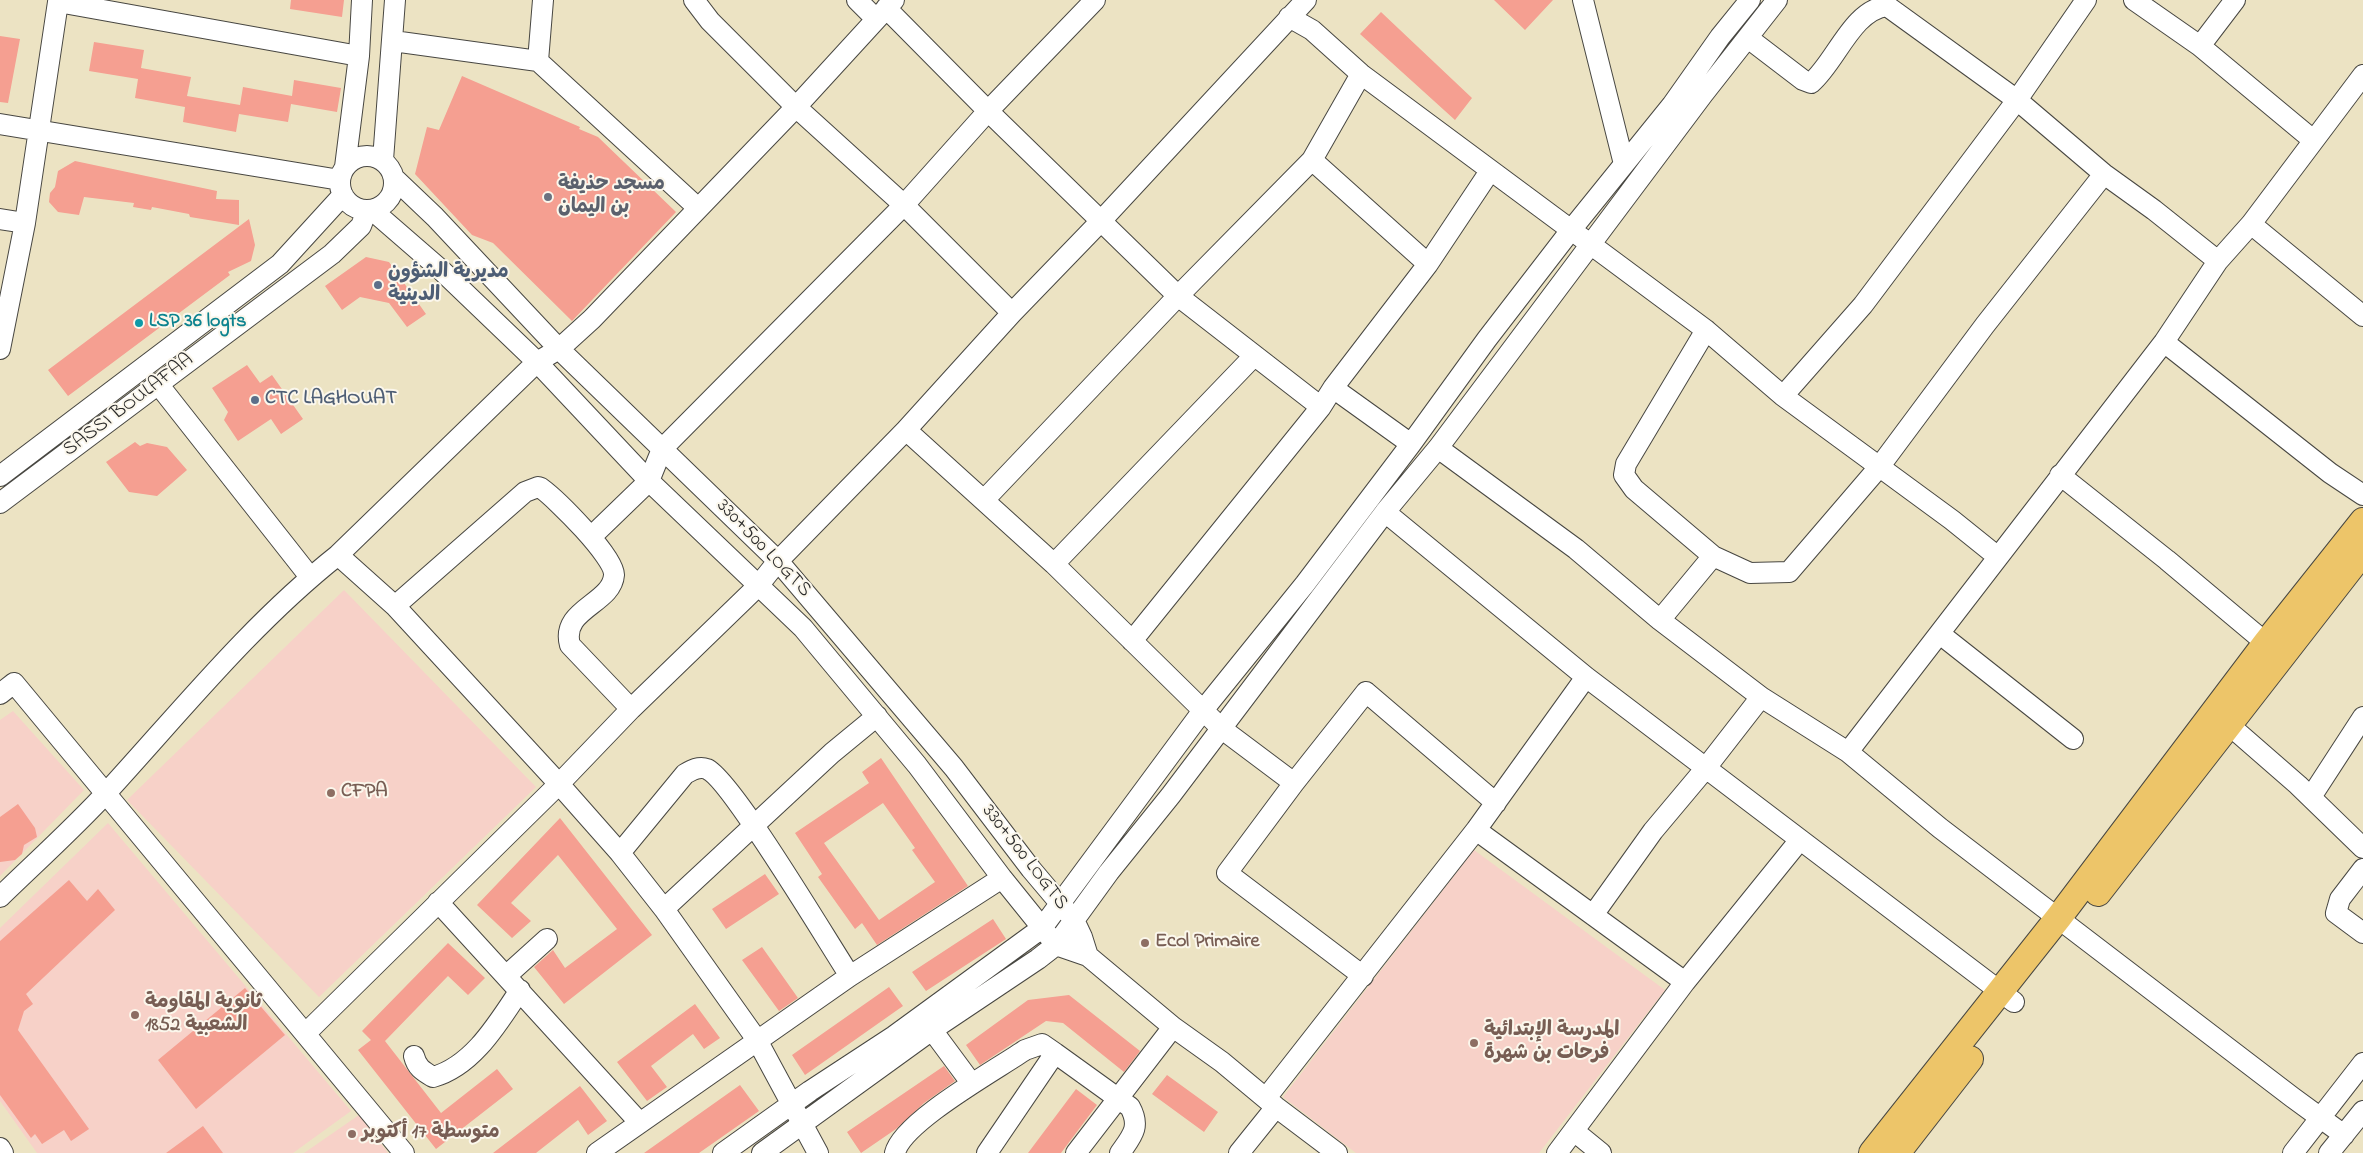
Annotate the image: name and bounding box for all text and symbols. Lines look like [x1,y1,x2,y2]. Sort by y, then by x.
place label: مسجد حذيفة بن اليمان [558,174,665,221]
marker: مسجد حذيفة بن اليمان [542,191,554,203]
place label: مديرية الشؤون الدينية [388,262,508,309]
marker: مديرية الشؤون الدينية [372,279,384,291]
place label: LSP 36 logts [149,311,246,335]
marker: LSP 36 logts [133,317,145,329]
street label: SASSI BOULAFAA [59,349,199,463]
place label: CTC LAGHOUAT [265,388,397,412]
marker: CTC LAGHOUAT [249,394,261,406]
street label: 330+500 LOGTS [710,495,816,603]
place label: CFPA [341,781,388,805]
marker: CFPA [325,787,337,799]
street label: 330+500 LOGTS [975,801,1073,915]
place label: Ecol Primaire [1155,931,1259,955]
marker: Ecol Primaire [1139,937,1151,949]
place label: ثانوية المقاومة الشعبية 1852 [145,992,262,1039]
marker: ثانوية المقاومة الشعبية 1852 [129,1009,141,1021]
place label: المدرسة الإبتدائية فرحات بن شهرة [1484,1020,1619,1067]
marker: المدرسة الإبتدائية فرحات بن شهرة [1468,1037,1480,1049]
place label: متوسطة 17 أكتوبر [362,1122,500,1146]
marker: متوسطة 17 أكتوبر [346,1128,358,1140]

